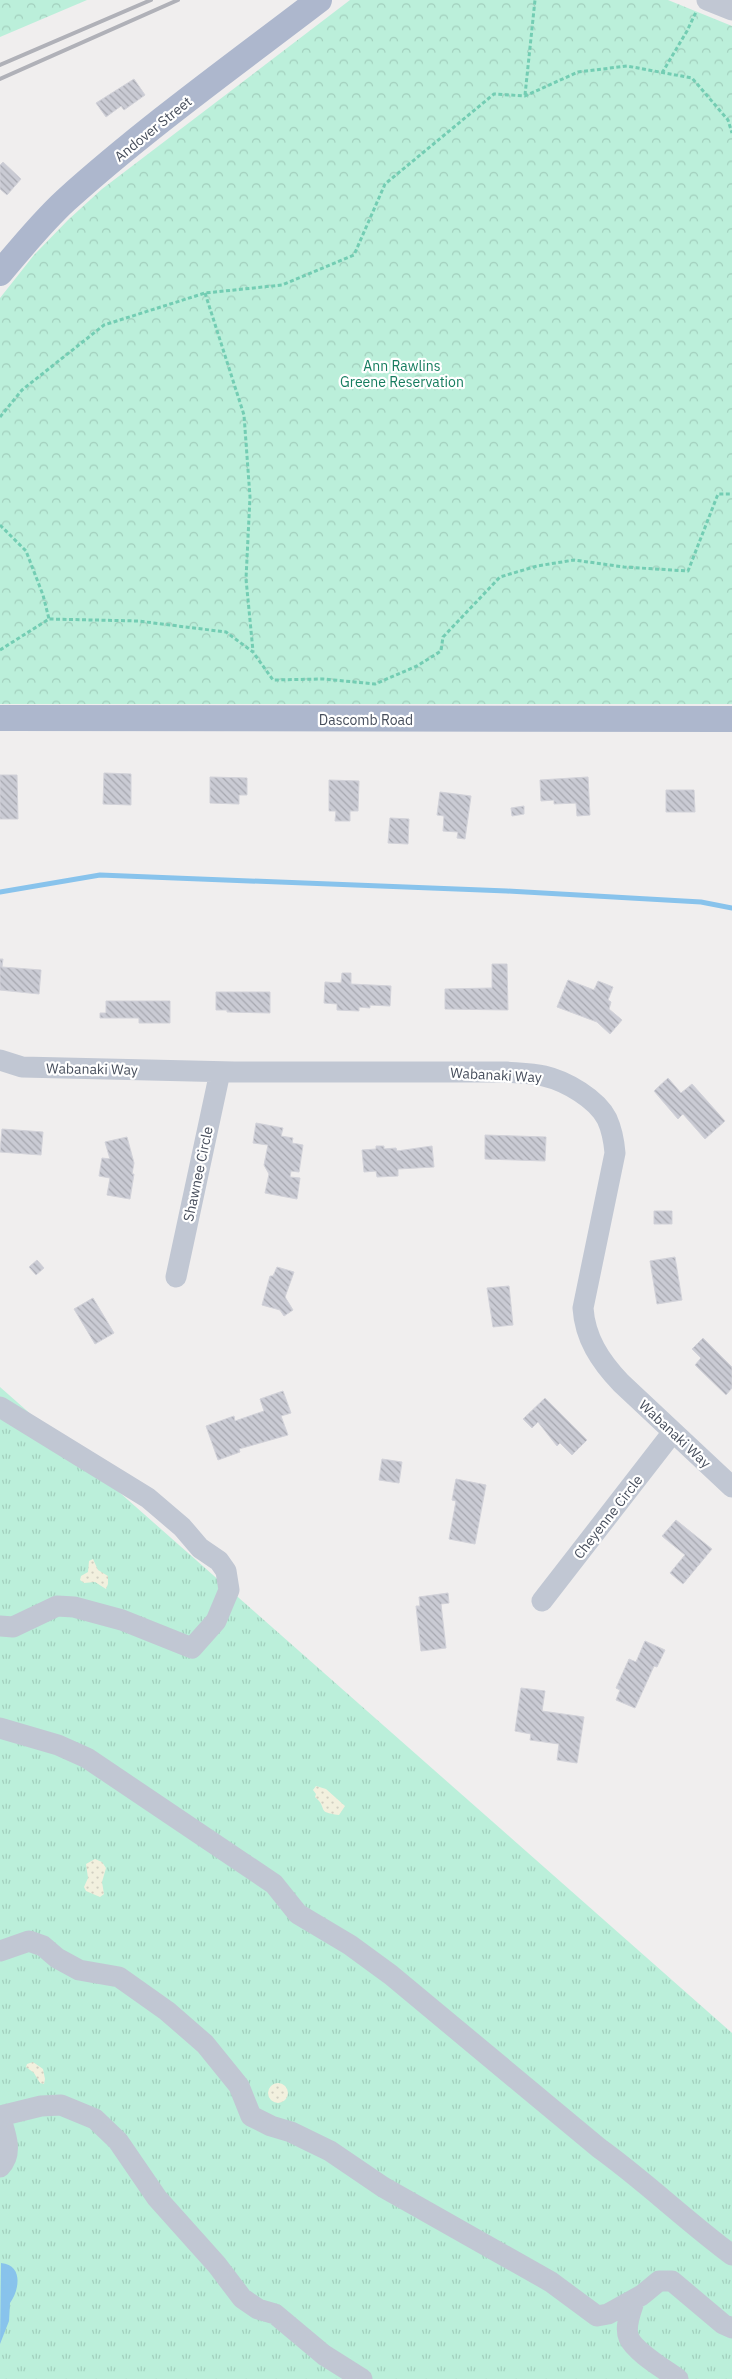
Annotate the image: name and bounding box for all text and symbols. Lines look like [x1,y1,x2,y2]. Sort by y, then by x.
street label: Andover Street [111,92,195,166]
park label: Ann Rawlins Greene Reservation [340,357,464,391]
street label: Dascomb Road [319,711,413,729]
street label: Wabanaki Way [46,1059,138,1079]
street label: Wabanaki Way [450,1064,542,1086]
street label: Shawnee Circle [179,1125,217,1223]
street label: Wabanaki Way [635,1396,715,1472]
street label: Cheyenne Circle [570,1471,647,1563]

